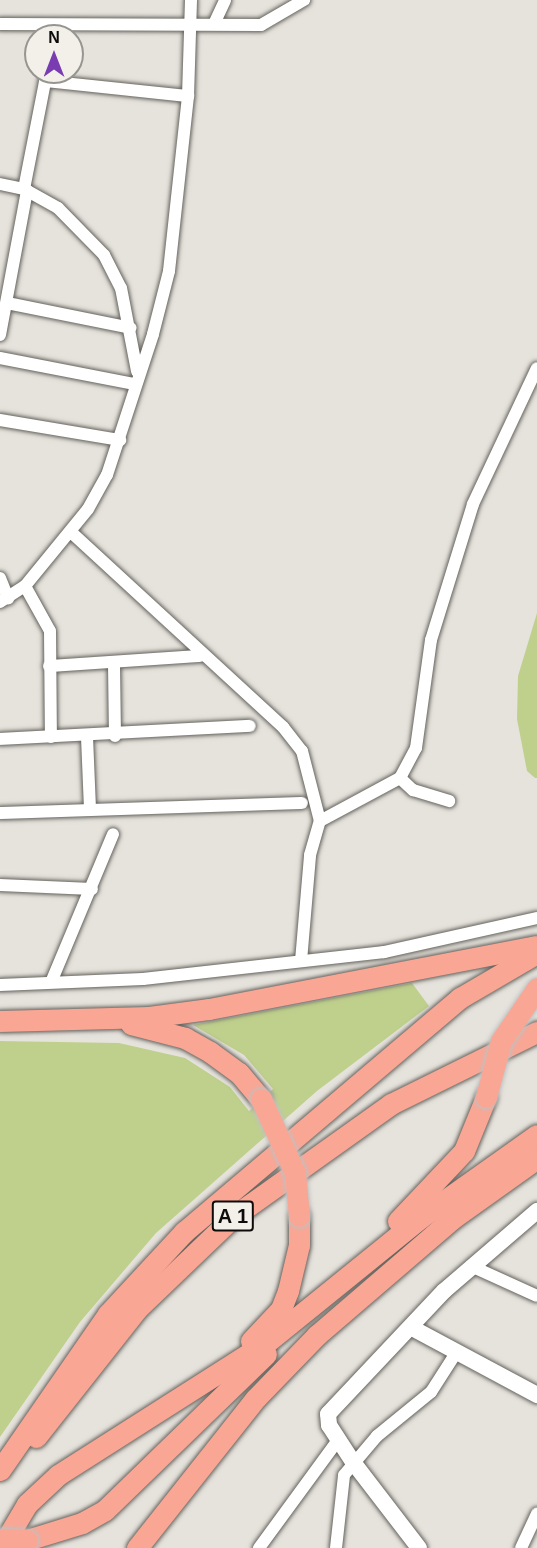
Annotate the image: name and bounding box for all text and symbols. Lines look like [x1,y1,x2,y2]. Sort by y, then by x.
north arrow [24,24,84,84]
text: N [48,29,60,46]
road number: A 1 [210,1199,256,1233]

